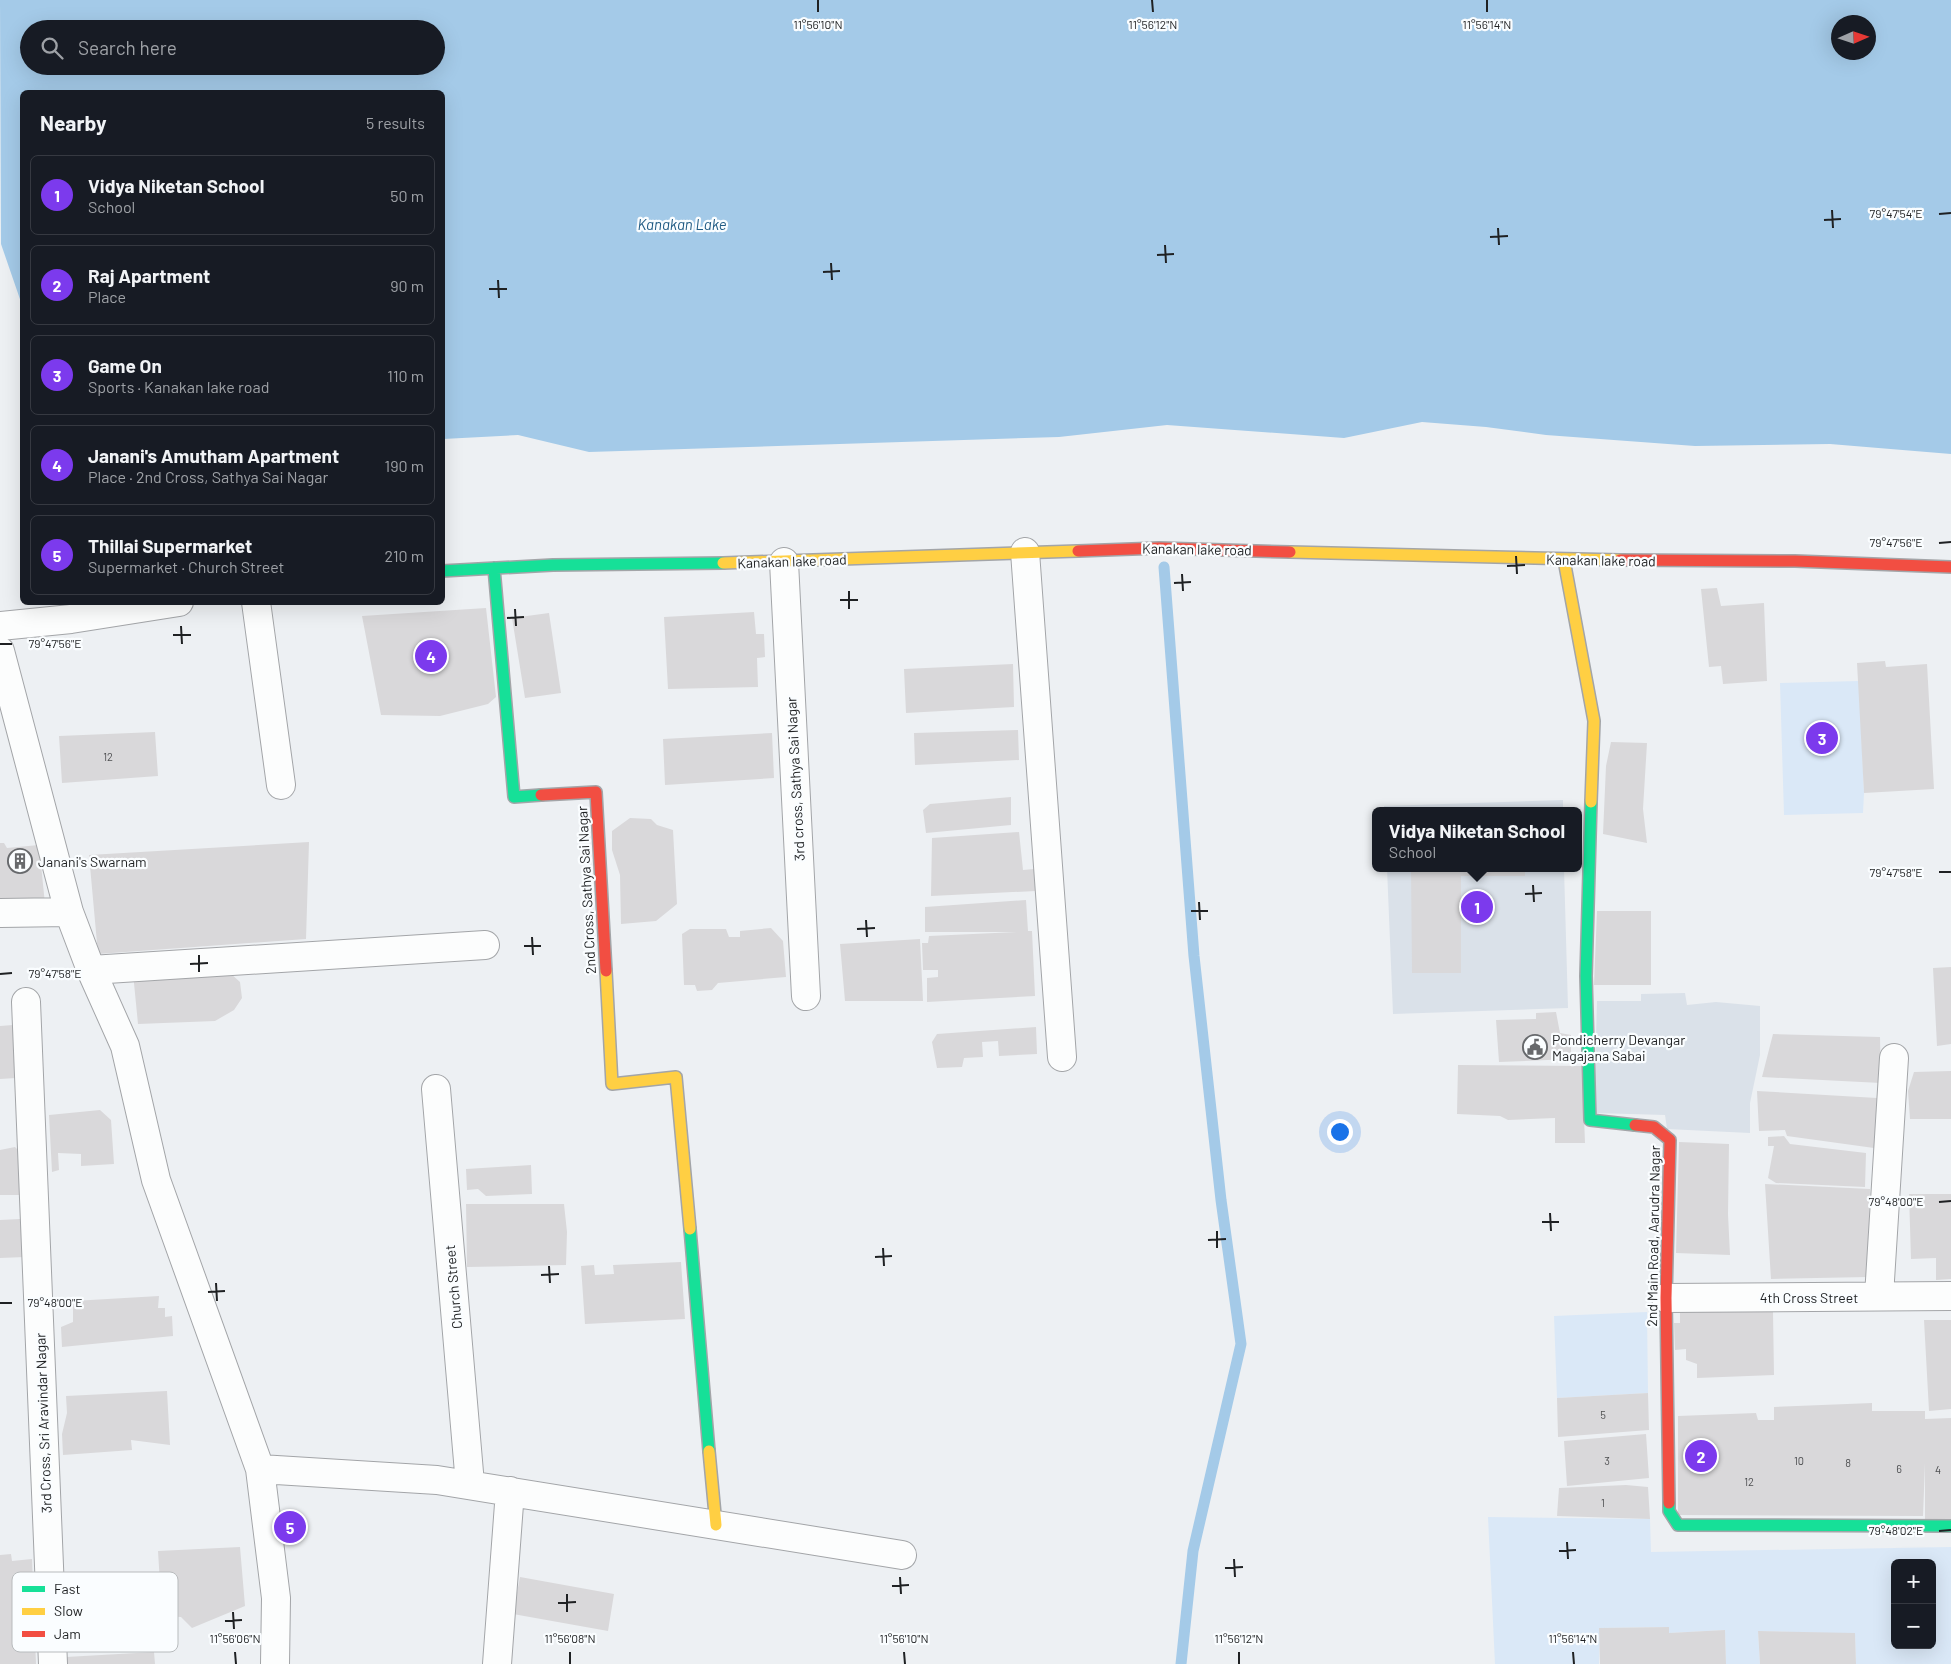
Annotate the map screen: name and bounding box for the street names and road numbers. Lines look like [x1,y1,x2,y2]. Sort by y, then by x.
street label: Kanakan lake road [1142,540,1252,558]
street label: Kanakan lake road [737,551,847,571]
street label: Kanakan lake road [1546,551,1656,569]
street label: 3rd cross, Sathya Sai Nagar [782,696,808,862]
street label: 2nd Cross, Sathya Sai Nagar [573,805,599,975]
street label: 2nd Main Road, Aarudra Nagar [1643,1145,1663,1327]
street label: Church Street [441,1244,465,1330]
street label: 4th Cross Street [1760,1289,1858,1306]
street label: 3rd Cross, Sri Aravindar Nagar [31,1332,55,1514]

